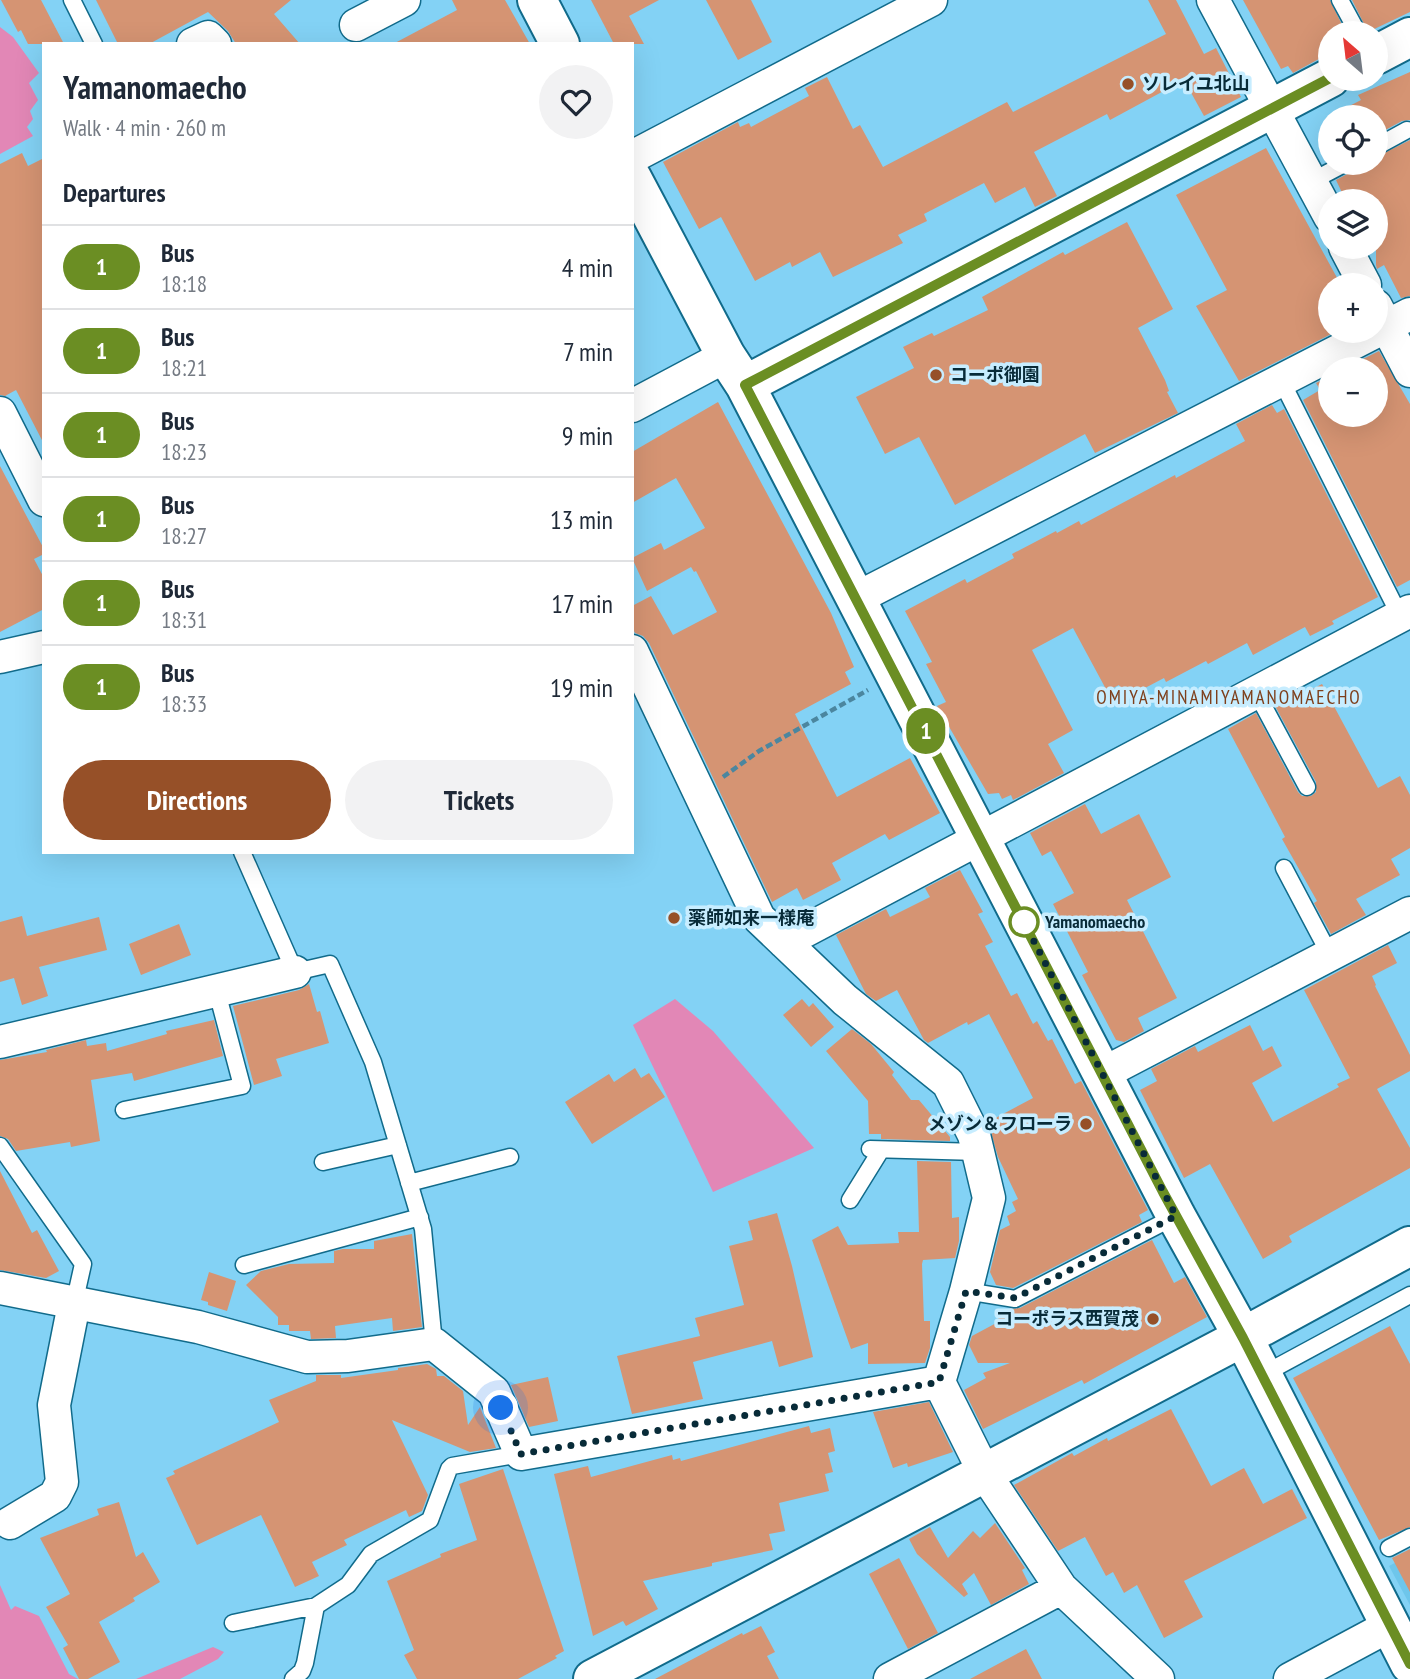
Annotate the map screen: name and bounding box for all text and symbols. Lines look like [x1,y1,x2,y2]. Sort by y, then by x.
north arrow [1318,21,1388,91]
map controls [1318,21,1388,427]
text: Yamanomaecho [63,65,247,108]
button: heart [539,65,613,139]
place label: ソレイユ北山 [1142,72,1250,95]
marker: ソレイユ北山 [1120,76,1136,92]
button: locate [1318,105,1388,175]
text: Walk · 4 min · 260 m [63,113,226,142]
text: Departures [63,176,166,209]
button: layers [1318,189,1388,259]
text: Bus [161,236,194,269]
text: 1 [96,251,107,282]
text: 4 min [562,251,613,284]
text: 18:18 [161,269,207,298]
button: + [1318,273,1388,343]
text: Bus [161,320,194,353]
text: 1 [96,335,107,366]
text: 7 min [563,335,613,368]
text: 18:21 [161,353,207,382]
button: − [1318,357,1388,427]
place label: コーポ御園 [950,363,1040,386]
marker: コーポ御園 [928,367,944,383]
text: Bus [161,404,194,437]
text: 1 [96,419,107,450]
text: 9 min [562,419,613,452]
text: 18:23 [161,437,207,466]
text: Bus [161,488,194,521]
text: 1 [96,503,107,534]
text: 13 min [550,503,613,536]
text: 18:27 [161,521,207,550]
text: Bus [161,572,194,605]
text: 1 [96,587,107,618]
text: 17 min [551,587,613,620]
text: 18:31 [161,605,207,634]
text: Bus [161,656,194,689]
text: 1 [96,671,107,702]
text: 19 min [550,671,613,704]
district label: OMIYA-MINAMIYAMANOMAECHO [1096,685,1362,709]
text: 18:33 [161,689,207,718]
line badge: 1 [903,708,949,754]
text: 1 [920,715,932,746]
button: Directions [63,760,331,840]
button: Tickets [345,760,613,840]
place label: 薬師如来一様庵 [688,906,814,929]
marker: Yamanomaecho [1009,907,1039,937]
marker: 薬師如来一様庵 [666,910,682,926]
place label: Yamanomaecho [1044,910,1145,933]
place label: メゾン＆フローラ [928,1112,1072,1135]
marker: メゾン＆フローラ [1078,1116,1094,1132]
place label: コーポラス西賀茂 [995,1307,1139,1330]
marker: コーポラス西賀茂 [1145,1311,1161,1327]
your location [483,1390,518,1425]

